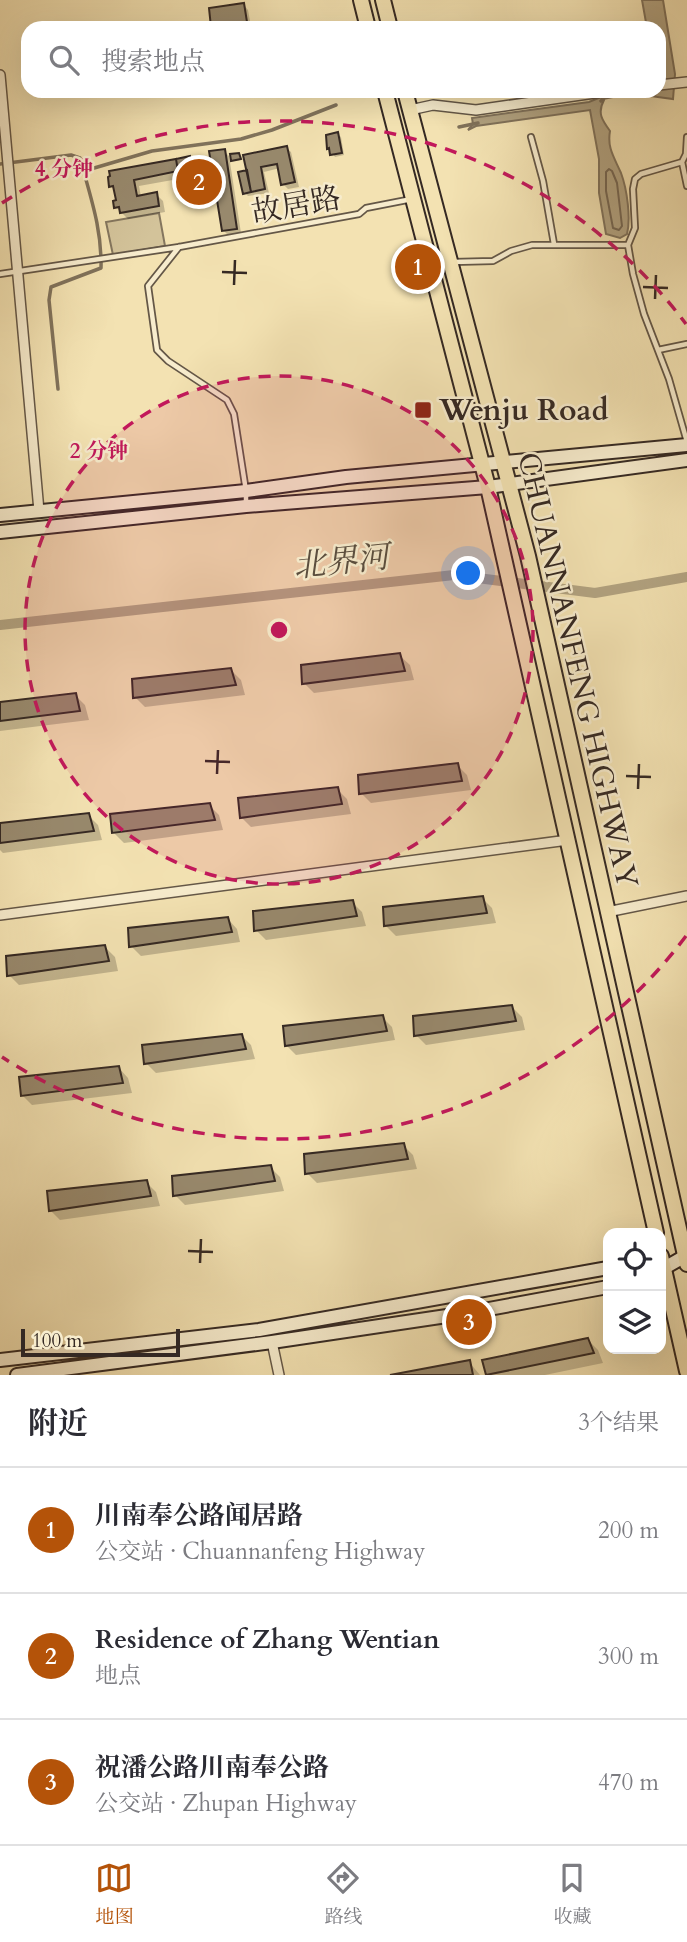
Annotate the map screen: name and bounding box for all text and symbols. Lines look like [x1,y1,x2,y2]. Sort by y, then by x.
search box [21,21,666,98]
icon: search [45,41,83,79]
text: 搜索地点 [101,44,205,79]
text: 4 分钟 [35,155,93,184]
pin: 2 [176,156,222,208]
street label: 故居路 [248,177,344,233]
pin: 1 [395,241,441,293]
place label: Wenju Road [438,390,609,431]
marker: Wenju Road [413,400,433,420]
text: 2 分钟 [70,437,128,466]
street label: CHUANNANFENG HIGHWAY [507,448,648,893]
water label: 北界河 [291,535,396,589]
your location [451,556,485,590]
centre of rings [267,618,291,642]
map controls [603,1228,666,1354]
button: locate [603,1228,666,1291]
button: layers [603,1291,666,1354]
pin: 3 [446,1296,492,1348]
scale bar [21,1326,180,1358]
text: 100 m [32,1328,82,1354]
text: 附近 [28,1403,88,1444]
text: 3个结果 [578,1407,659,1438]
text: 川南奉公路闻居路 [95,1498,303,1533]
text: 1 [45,1515,57,1546]
text: 200 m [598,1515,659,1546]
text: 公交站 · Chuannanfeng Highway [95,1536,425,1567]
text: Residence of Zhang Wentian [95,1622,440,1657]
text: 2 [45,1641,57,1672]
text: 300 m [598,1641,659,1672]
text: 地点 [95,1660,141,1691]
text: 祝潘公路川南奉公路 [95,1750,329,1785]
text: 3 [45,1767,57,1798]
text: 470 m [598,1767,659,1798]
text: 公交站 · Zhupan Highway [95,1788,357,1819]
tab: 地图 [95,1859,134,1930]
tab: 路线 [324,1859,363,1930]
tab: 收藏 [553,1859,592,1930]

